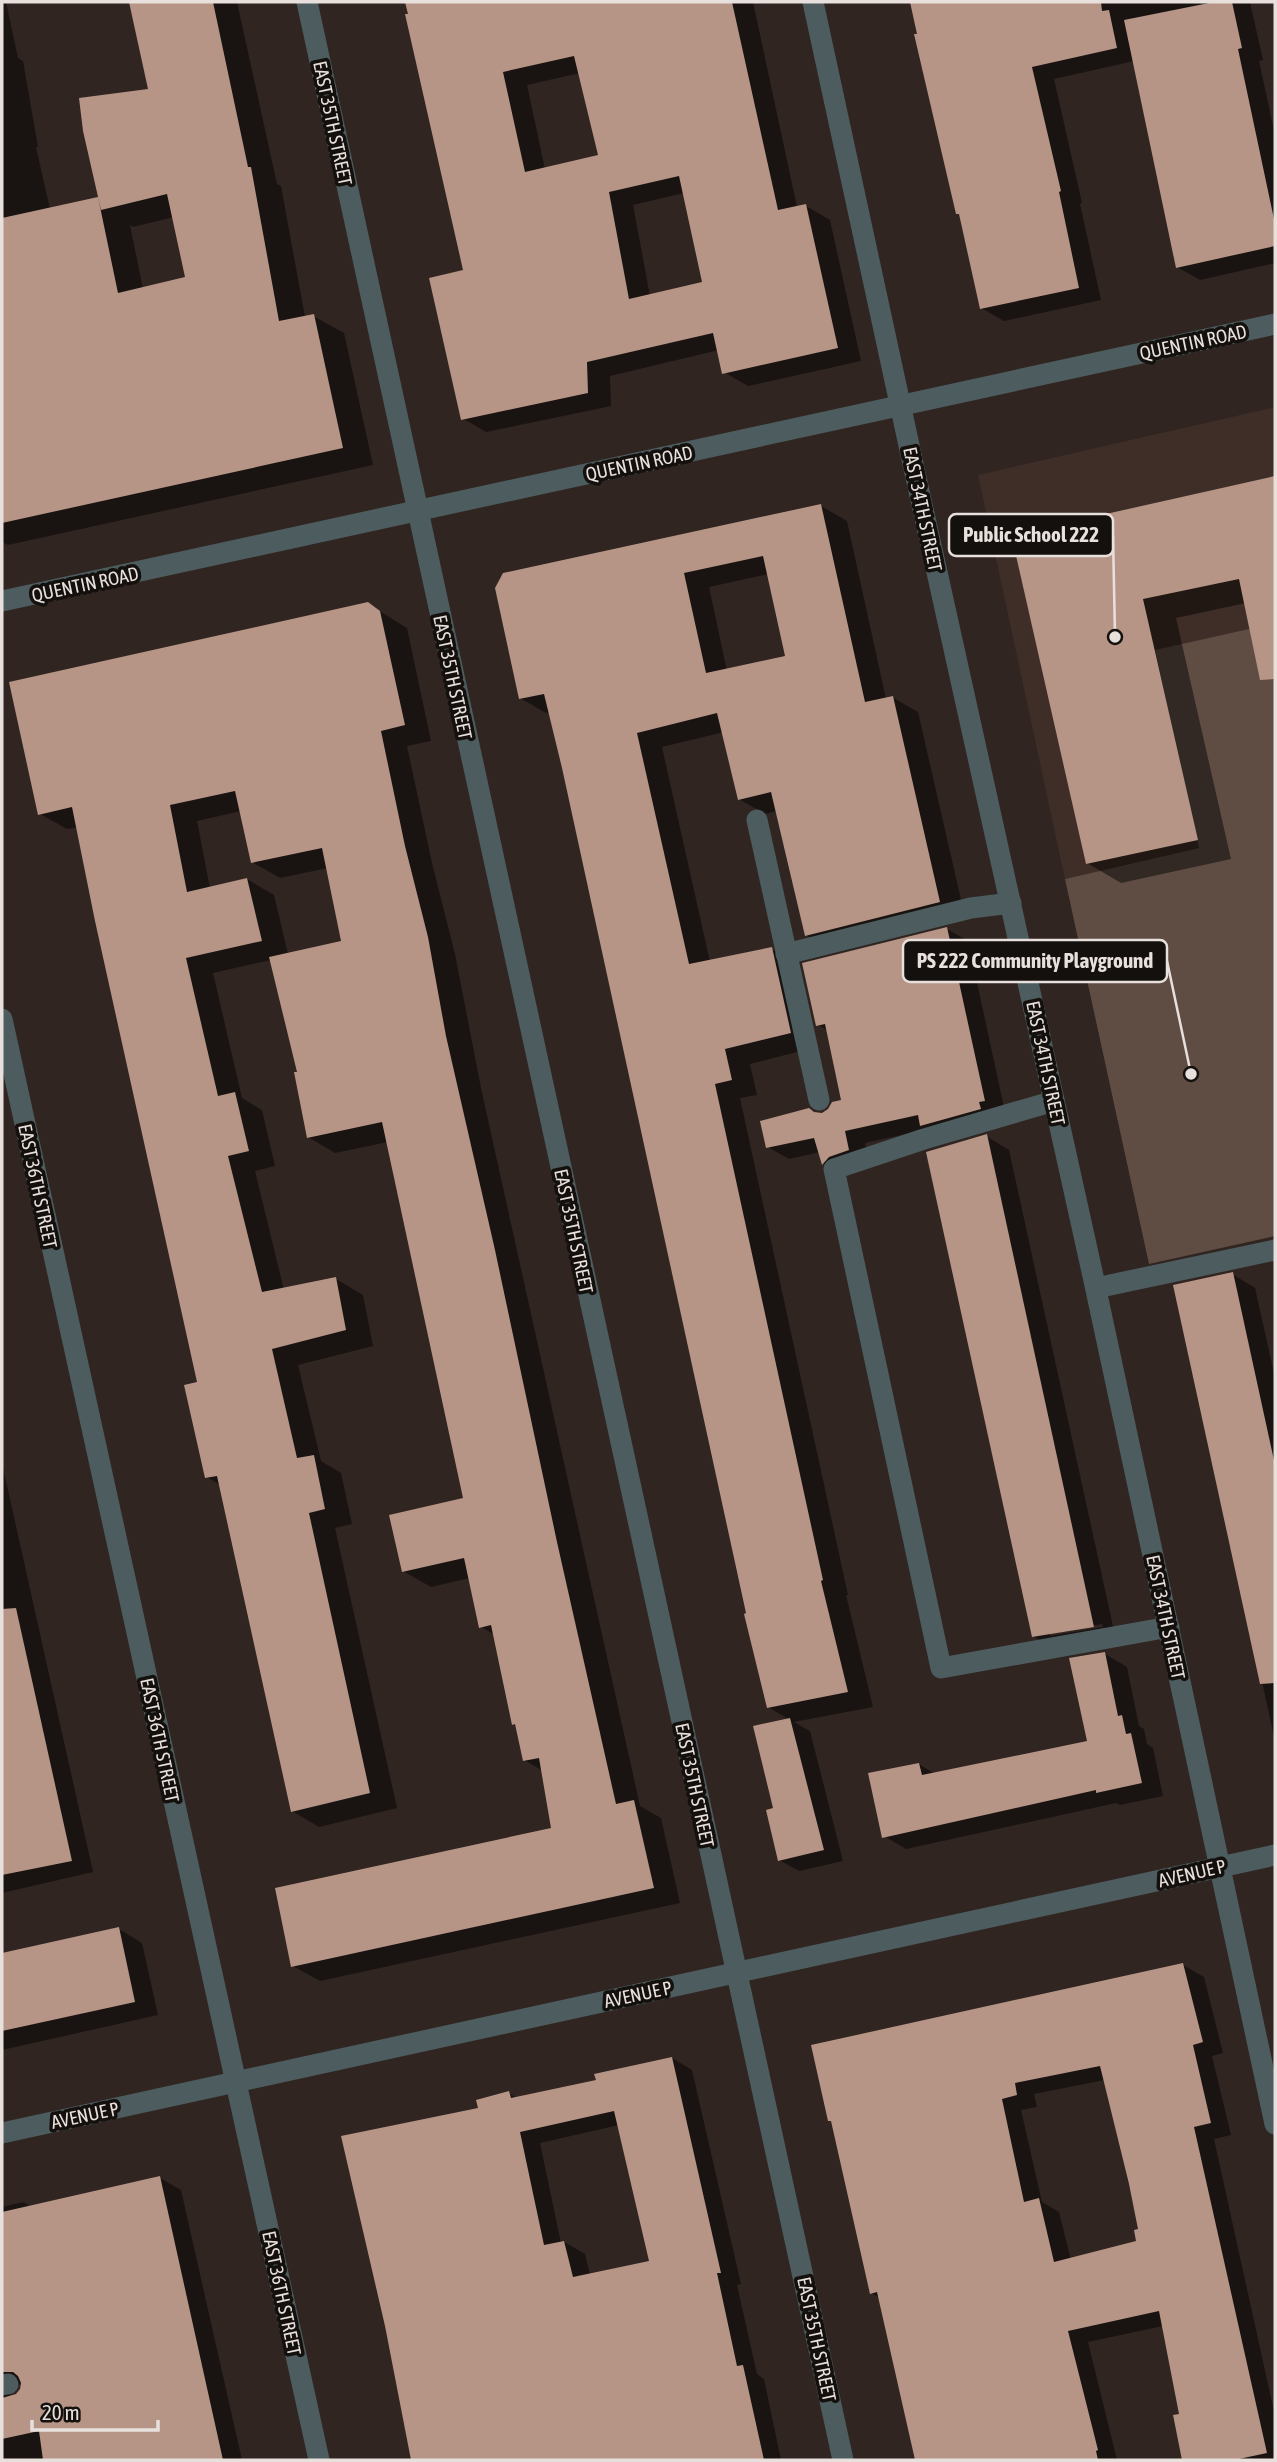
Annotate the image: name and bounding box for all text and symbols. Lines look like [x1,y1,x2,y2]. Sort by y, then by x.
street label: EAST 35TH STREET [309,59,357,188]
street label: QUENTIN ROAD [1137,320,1249,364]
street label: QUENTIN ROAD [583,441,695,485]
street label: EAST 34TH STREET [899,445,947,574]
callout: Public School 222 [949,514,1113,556]
text: Public School 222 [963,522,1099,546]
street label: QUENTIN ROAD [29,562,141,606]
street label: EAST 35TH STREET [429,613,477,742]
callout: PS 222 Community Playground [903,940,1167,982]
text: PS 222 Community Playground [917,948,1153,972]
street label: EAST 34TH STREET [1022,999,1070,1128]
street label: EAST 36TH STREET [14,1122,62,1251]
street label: EAST 35TH STREET [550,1167,598,1296]
street label: EAST 34TH STREET [1142,1553,1190,1682]
street label: EAST 36TH STREET [136,1676,184,1805]
street label: EAST 35TH STREET [671,1721,719,1850]
street label: AVENUE P [1156,1855,1228,1891]
street label: AVENUE P [602,1976,674,2012]
street label: AVENUE P [49,2097,121,2133]
street label: EAST 36TH STREET [258,2229,306,2358]
street label: EAST 35TH STREET [793,2275,841,2404]
scale bar [32,2388,158,2432]
text: 20 m [42,2400,80,2424]

